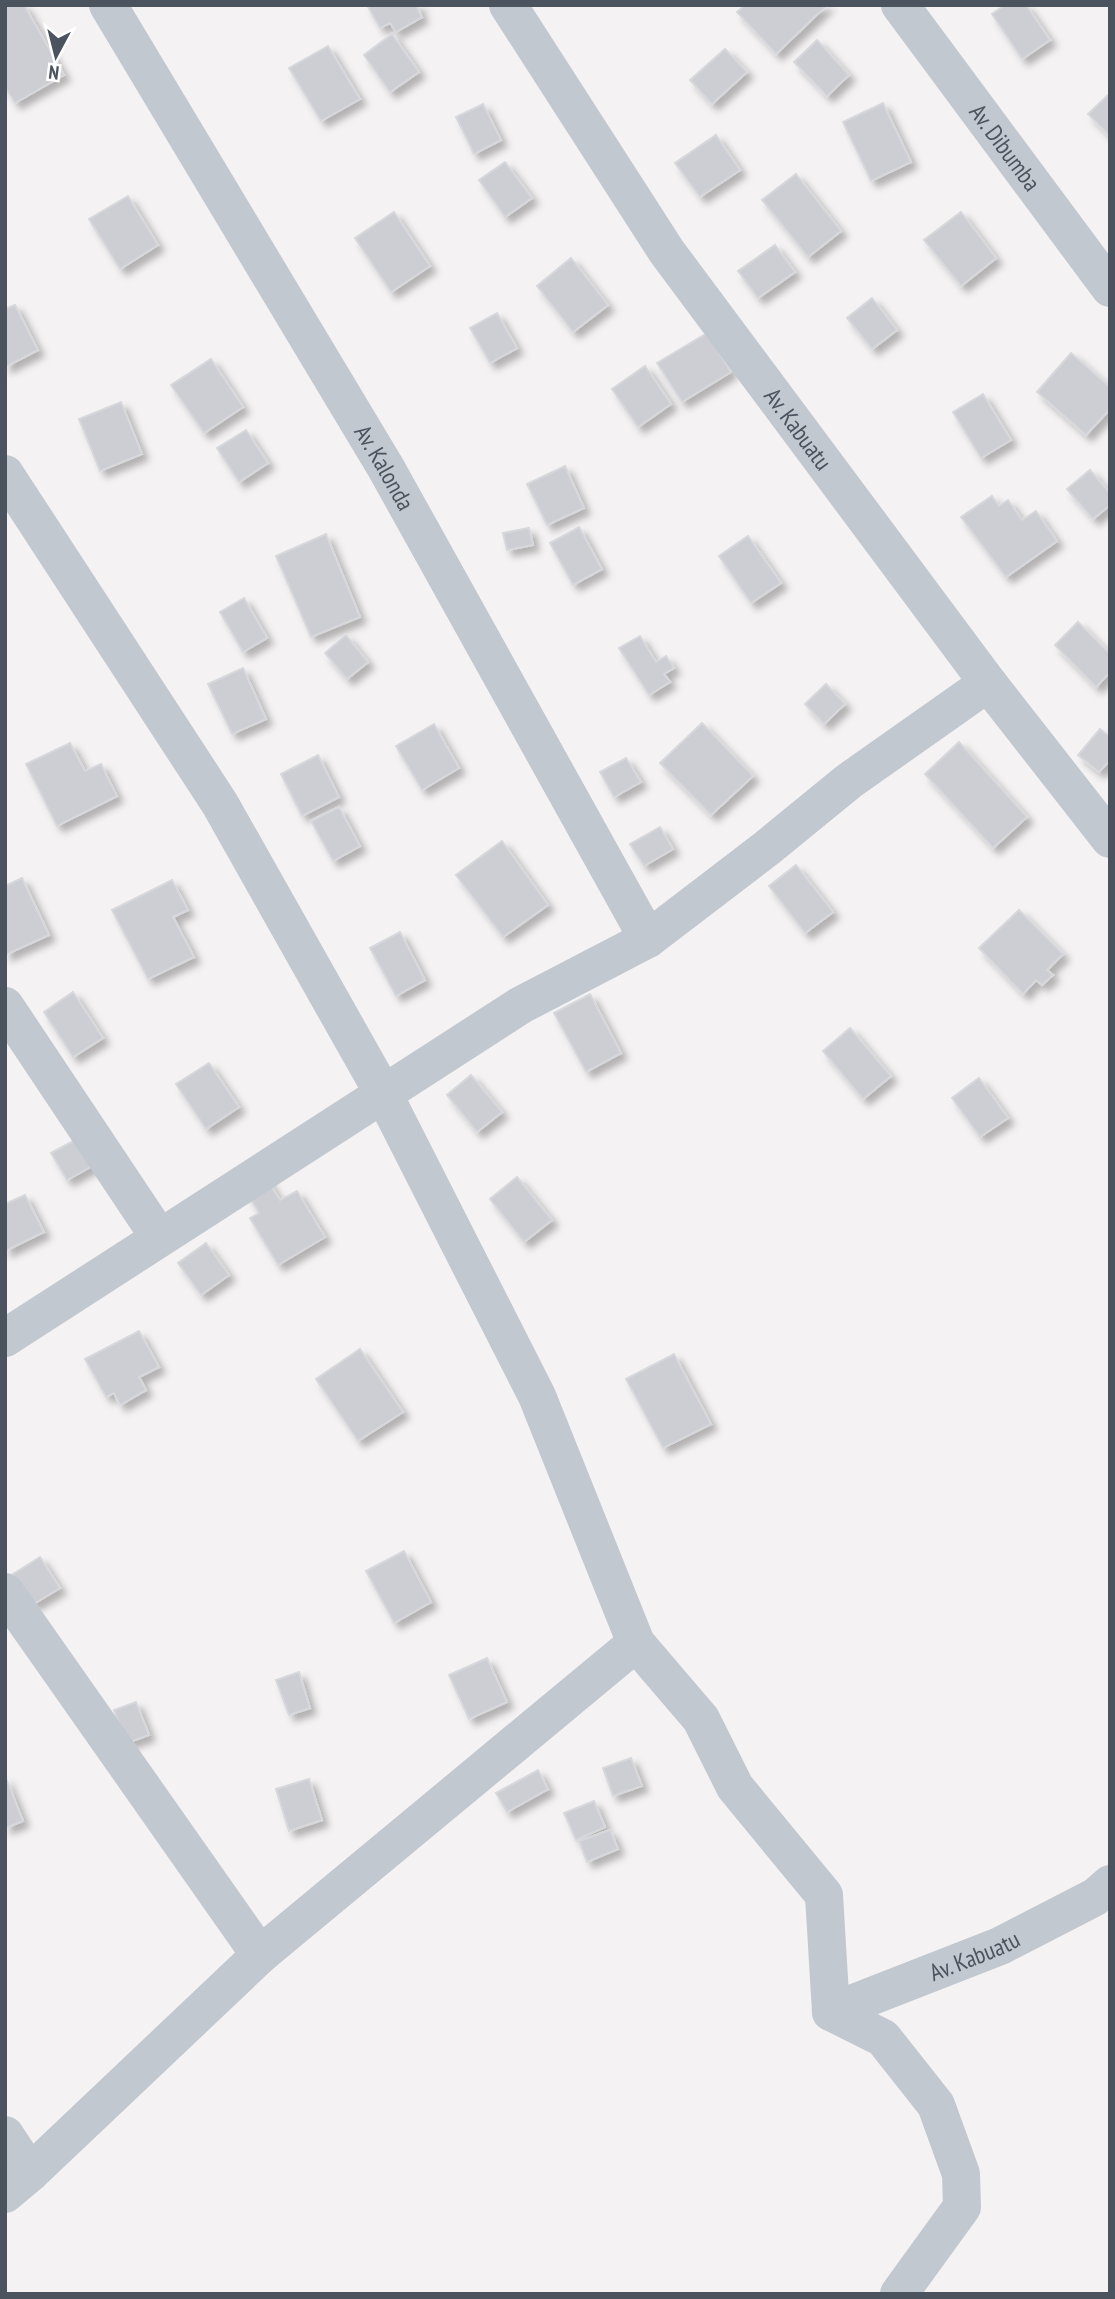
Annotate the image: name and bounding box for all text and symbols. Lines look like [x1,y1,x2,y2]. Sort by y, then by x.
north arrow [21,21,91,91]
text: N [47,60,60,85]
street label: Av. Dibumba [963,97,1048,197]
street label: Av. Kabuatu [758,381,839,476]
street label: Av. Kalonda [348,419,422,516]
street label: Av. Kabuatu [925,1923,1025,1988]

